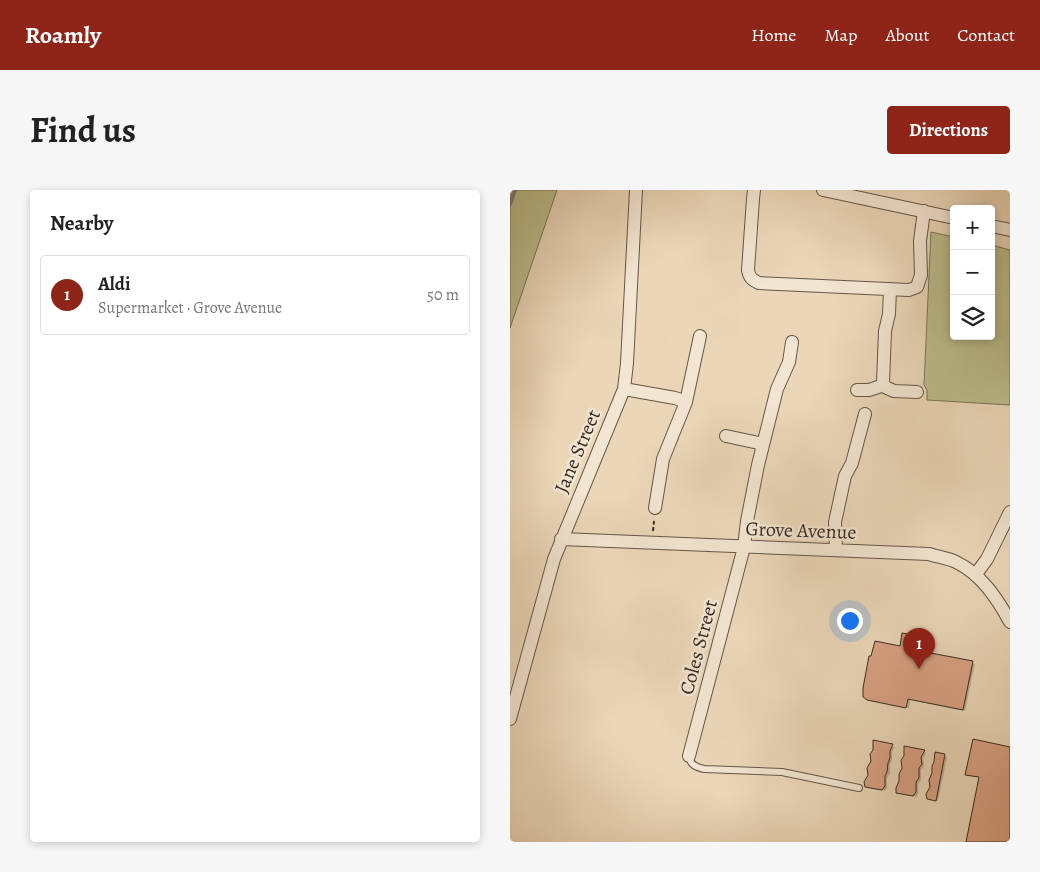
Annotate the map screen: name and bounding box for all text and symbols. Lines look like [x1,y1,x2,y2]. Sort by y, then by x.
text: Roamly [25,19,101,51]
text: Home [751,23,796,47]
text: Map [824,23,857,47]
text: About [885,23,929,47]
text: Contact [957,23,1015,47]
text: Find us [30,106,136,154]
button: Directions [887,106,1010,154]
map controls [950,205,995,340]
button: + [950,205,995,250]
text: Nearby [50,209,113,237]
button: − [950,250,995,295]
text: Aldi [98,271,131,297]
text: 1 [64,284,70,306]
text: 50 m [427,284,459,306]
button: layers [950,295,995,340]
text: Supermarket · Grove Avenue [98,297,282,319]
street label: Jane Street [548,405,607,497]
street label: Grove Avenue [745,515,857,546]
street label: Coles Street [673,596,724,698]
your location [837,608,863,634]
pin: 1 [903,628,935,669]

